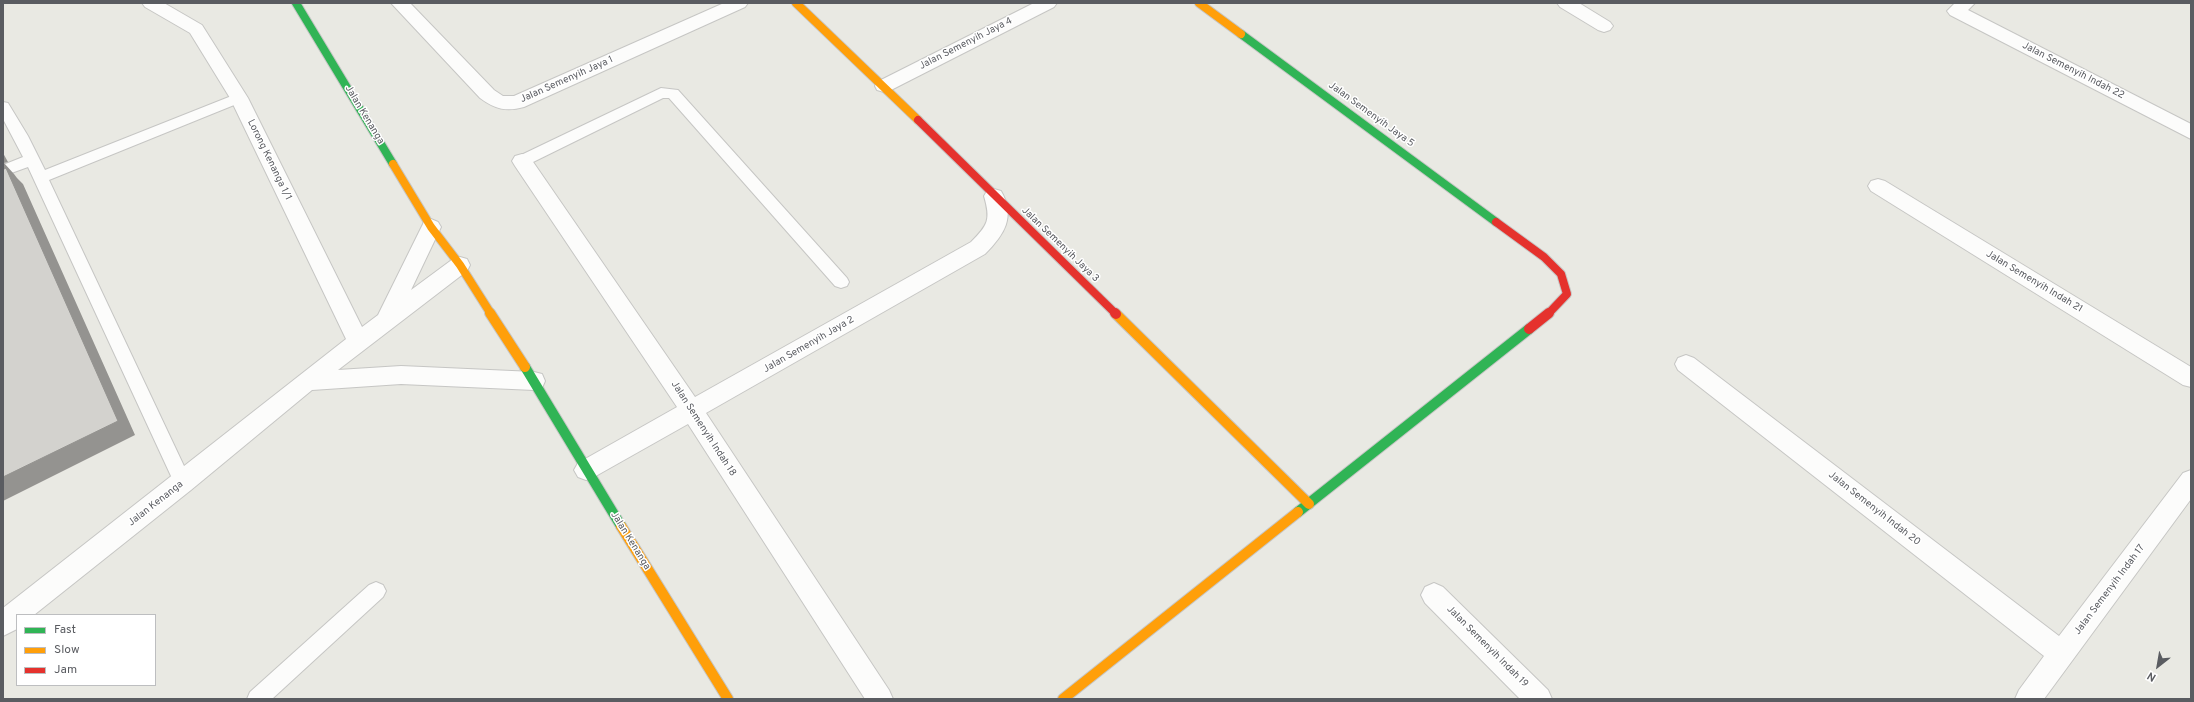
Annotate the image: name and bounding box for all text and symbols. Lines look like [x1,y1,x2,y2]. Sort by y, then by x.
street label: Jalan Semenyih Jaya 4 [917,15,1015,73]
street label: Jalan Semenyih Indah 22 [2020,40,2126,102]
street label: Jalan Semenyih Jaya 1 [519,54,615,106]
street label: Jalan Semenyih Jaya 5 [1326,80,1416,150]
street label: Jalan Kenanga [342,83,386,147]
street label: Lorong Kenanga 1/1 [244,118,294,202]
street label: Jalan Semenyih Jaya 3 [1019,205,1101,285]
street label: Jalan Semenyih Indah 21 [1983,248,2085,316]
street label: Jalan Semenyih Jaya 2 [761,314,857,376]
street label: Jalan Semenyih Indah 18 [668,379,738,479]
street label: Jalan Semenyih Indah 20 [1826,469,1922,549]
street label: Jalan Kenanga [126,479,186,529]
street label: Jalan Kenanga [607,510,653,572]
street label: Jalan Semenyih Indah 17 [2072,543,2148,637]
street label: Jalan Semenyih Indah 19 [1444,604,1530,690]
legend [16,614,156,686]
text: Fast [54,622,76,638]
text: Slow [54,642,80,658]
north arrow [2138,646,2178,686]
text: Jam [54,662,77,678]
text: N [2145,668,2159,684]

